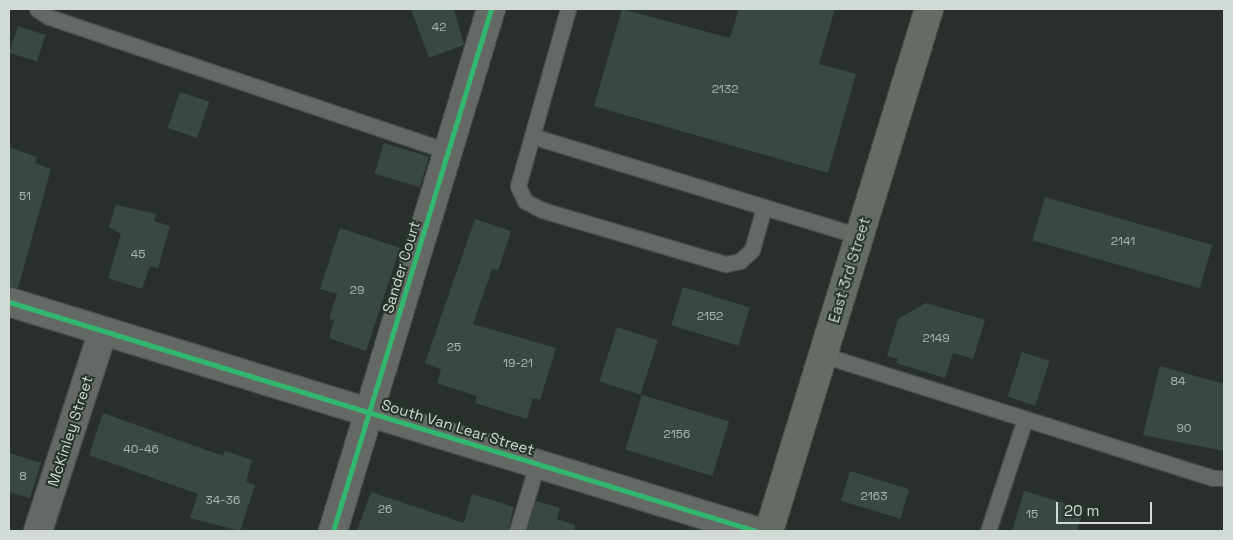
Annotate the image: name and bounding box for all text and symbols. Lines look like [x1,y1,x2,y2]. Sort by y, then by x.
house number: 42 [432,21,446,35]
house number: 2132 [712,83,738,97]
house number: 51 [19,190,31,204]
street label: East 3rd Street [824,215,874,325]
street label: Sander Court [378,219,424,315]
house number: 2141 [1111,235,1135,249]
house number: 45 [131,248,145,262]
house number: 29 [350,284,364,298]
house number: 2152 [697,310,723,324]
house number: 2149 [922,332,950,346]
house number: 25 [447,341,461,355]
house number: 19-21 [503,357,533,371]
street label: McKinley Street [44,373,96,489]
house number: 84 [1171,375,1185,389]
street label: South Van Lear Street [379,395,537,459]
house number: 90 [1176,422,1192,436]
house number: 2156 [664,428,690,442]
house number: 40-46 [123,443,159,457]
house number: 8 [19,470,27,484]
house number: 2163 [861,490,887,504]
scale bar [1058,492,1154,524]
house number: 34-36 [206,494,240,508]
text: 20 m [1064,501,1099,520]
house number: 26 [378,503,392,517]
house number: 15 [1026,508,1038,522]

